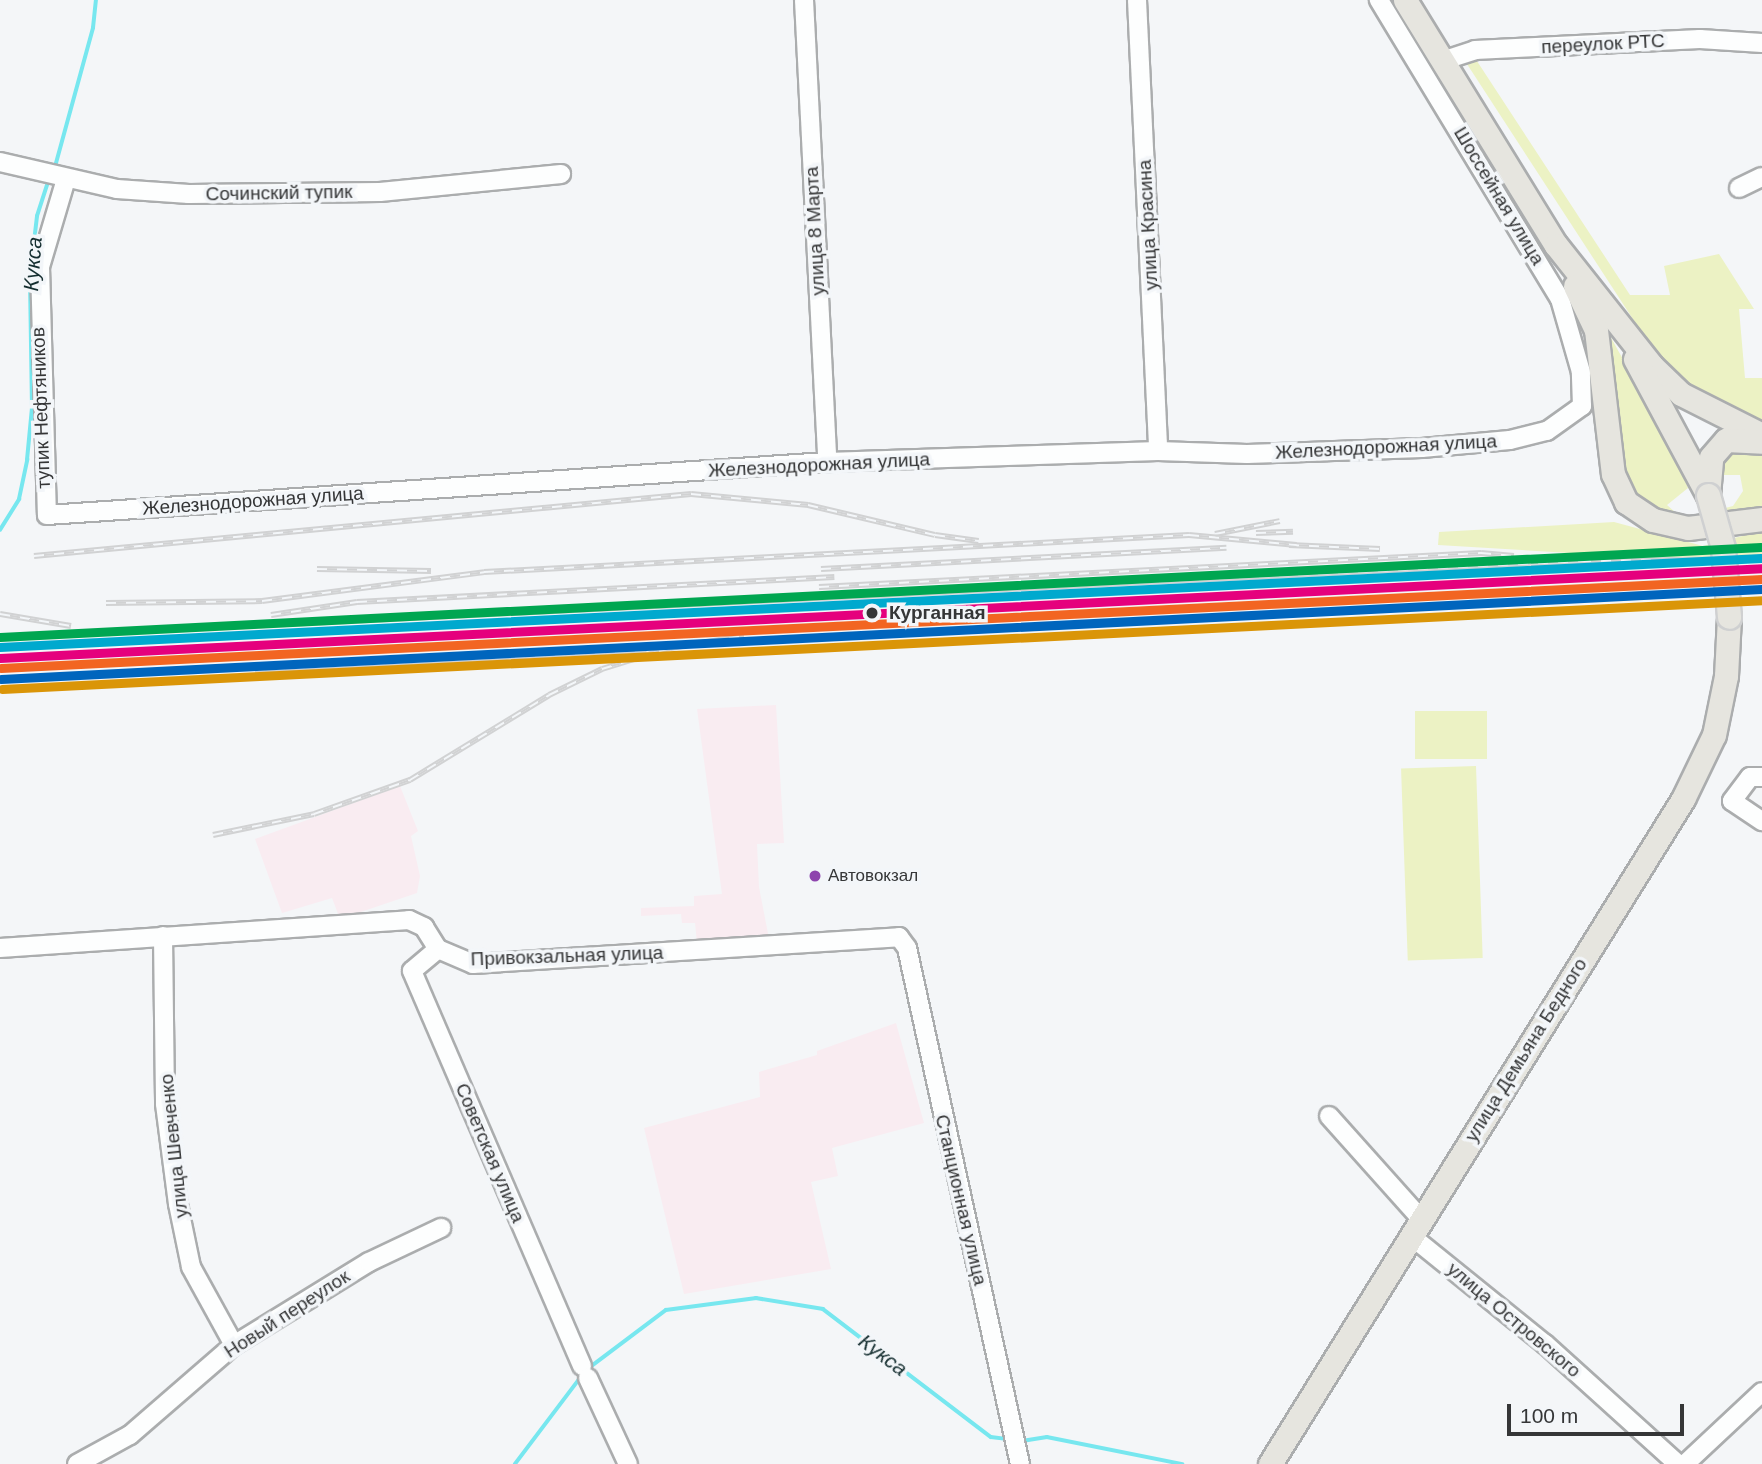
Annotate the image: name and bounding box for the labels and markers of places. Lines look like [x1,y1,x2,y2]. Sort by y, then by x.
marker: Курганная [861,602,883,624]
place label: Курганная [889,602,986,624]
place label: Автовокзал [828,866,918,886]
marker: Автовокзал [808,869,822,883]

